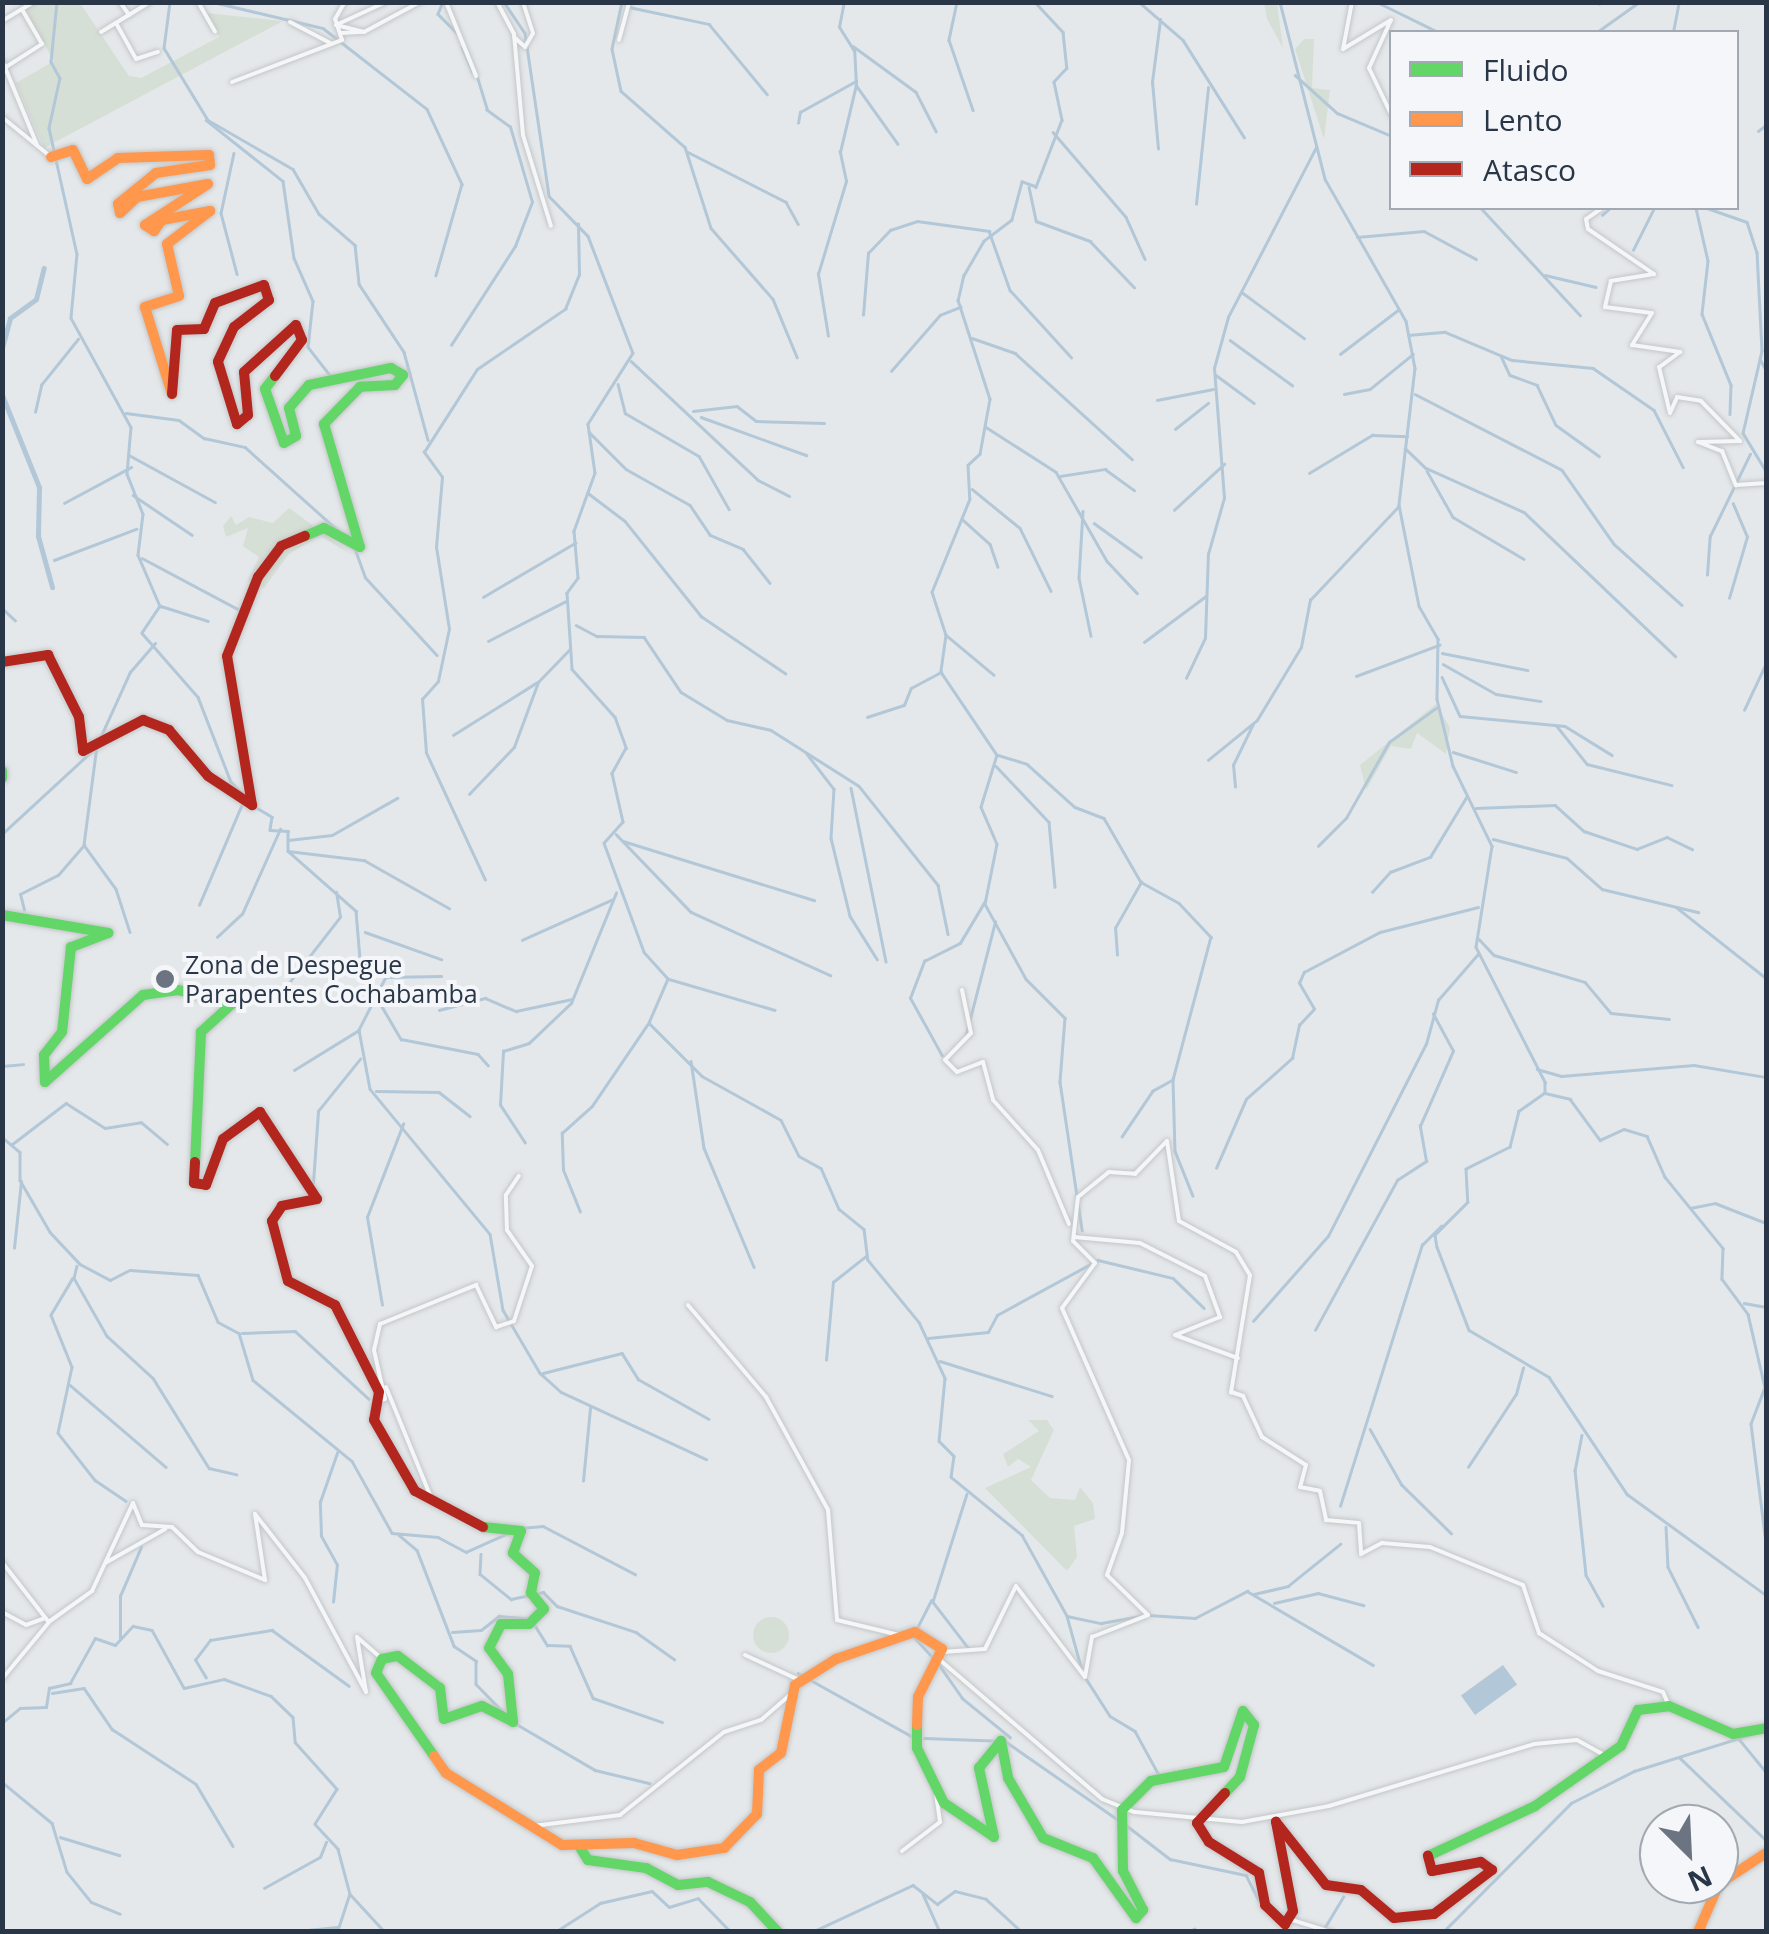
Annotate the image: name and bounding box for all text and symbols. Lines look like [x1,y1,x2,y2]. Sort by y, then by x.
legend [1389,30,1739,210]
text: Fluido [1483,49,1568,90]
text: Lento [1483,99,1563,140]
text: Atasco [1483,149,1576,190]
place label: Zona de Despegue Parapentes Cochabamba [185,950,478,1009]
marker: Zona de Despegue Parapentes Cochabamba [154,968,176,990]
north arrow [1639,1804,1739,1904]
text: N [1682,1858,1719,1902]

